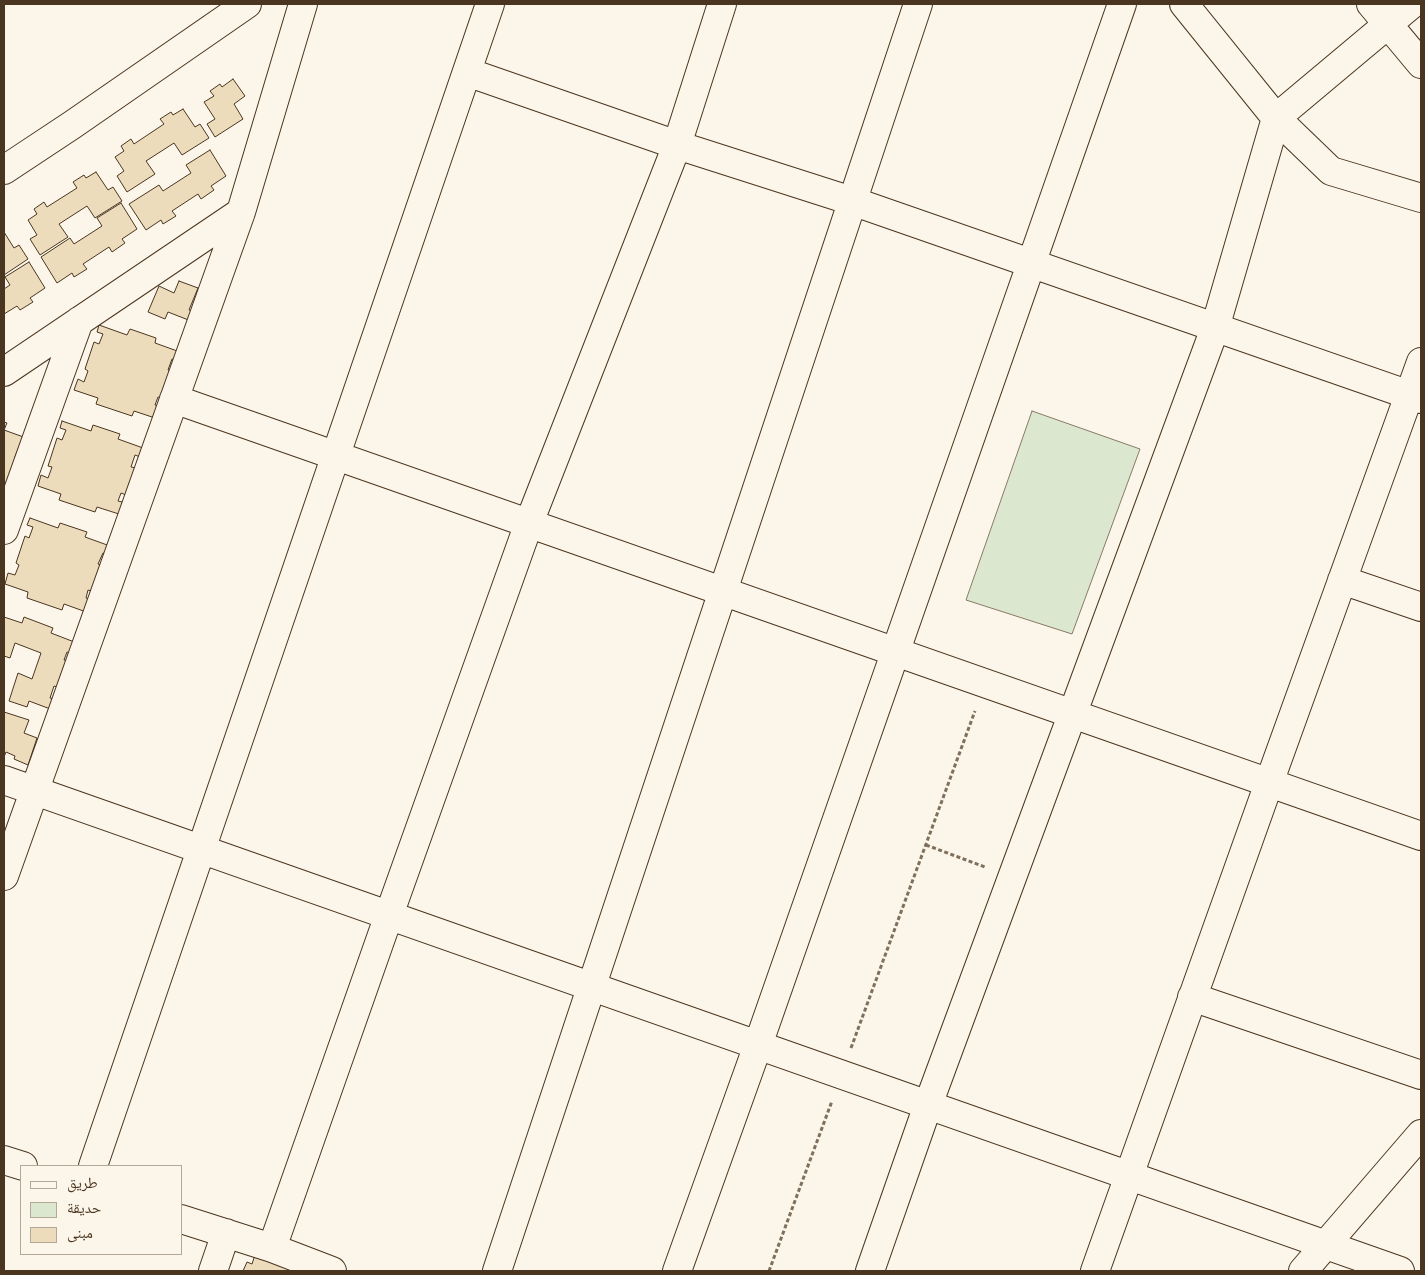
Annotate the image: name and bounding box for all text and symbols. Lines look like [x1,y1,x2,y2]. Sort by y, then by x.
legend [20,1165,182,1255]
text: طريق [67,1174,98,1191]
text: حديقة [67,1199,101,1216]
text: مبنى [67,1224,93,1241]

